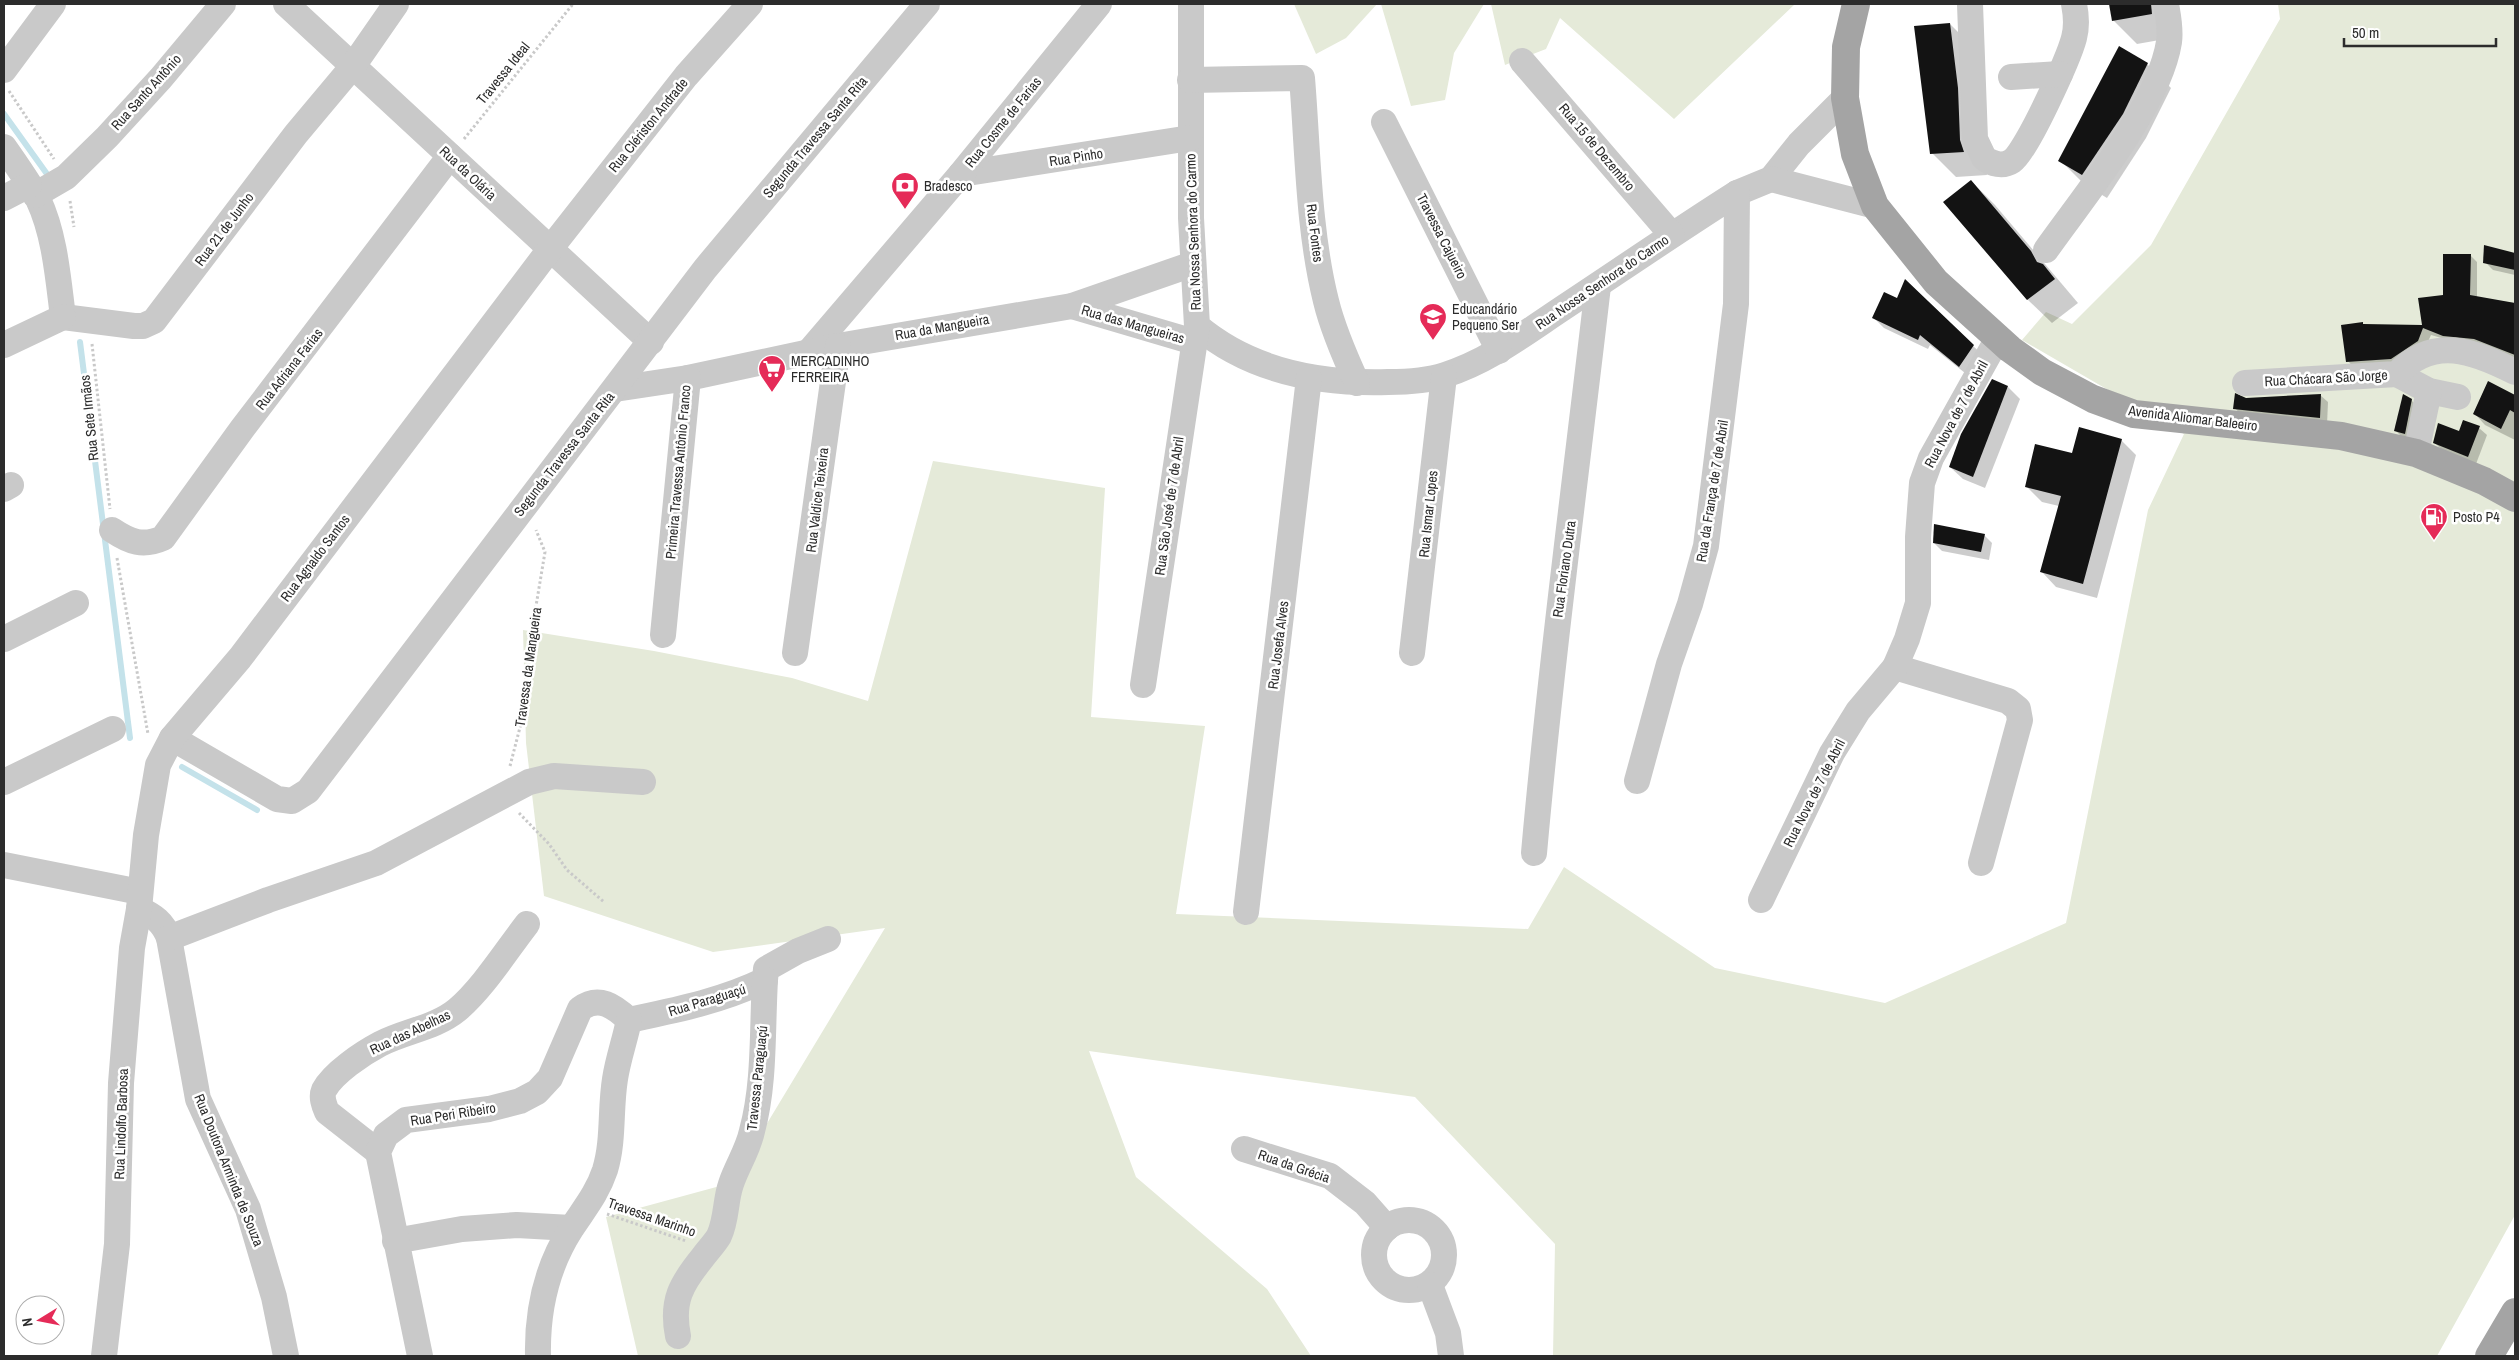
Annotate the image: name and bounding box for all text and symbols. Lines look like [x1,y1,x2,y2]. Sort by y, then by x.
scale bar [2344,15,2496,47]
text: 50 m [2352,22,2379,43]
street label: Travessa Ideal [472,38,534,108]
street label: Rua Santo Antônio [107,50,185,134]
street label: Segunda Travessa Santa Rita [759,72,872,201]
street label: Rua Cosme de Farias [961,73,1045,171]
street label: Rua Clériston Andrade [604,74,692,176]
street label: Rua 15 de Dezembro [1555,99,1639,195]
street label: Rua da Olária [436,142,501,204]
street label: Rua Pinho [1048,144,1104,170]
street label: Rua Nossa Senhora do Carmo [1181,153,1205,311]
bank icon: Bradesco [890,171,920,210]
place label: Bradesco [924,177,973,195]
street label: Rua 21 de Junho [190,189,258,269]
street label: Travessa Cajueiro [1413,190,1471,282]
street label: Rua Fontes [1302,203,1328,264]
street label: Rua Nossa Senhora do Carmo [1532,231,1672,333]
place label: Educandário Pequeno Ser [1452,300,1519,334]
street label: Rua das Mangueiras [1079,301,1187,347]
school or university icon: Educandário Pequeno Ser [1418,302,1448,341]
street label: Rua da Mangueira [894,310,991,344]
street label: Rua Adriana Farias [251,324,327,414]
place label: MERCADINHO FERREIRA [791,352,870,386]
supermarket icon: MERCADINHO FERREIRA [757,354,787,393]
street label: Rua Nova de 7 de Abril [1920,357,1992,471]
street label: Rua Chácara São Jorge [2264,366,2388,390]
street label: Rua Sete Irmãos [76,374,102,462]
street label: Primeira Travessa Antônio Franco [661,384,695,560]
street label: Segunda Travessa Santa Rita [510,388,619,520]
street label: Avenida Aliomar Baleeiro [2126,401,2259,435]
street label: Rua da França de 7 de Abril [1692,419,1732,563]
street label: Rua São José de 7 de Abril [1150,436,1188,576]
street label: Rua Valdice Teixeira [802,446,832,553]
street label: Rua Ismar Lopes [1414,469,1442,558]
fuel station icon: Posto P4 [2419,502,2449,541]
place label: Posto P4 [2453,508,2500,526]
street label: Rua Agnaldo Santos [276,511,354,605]
street label: Rua Floriano Dutra [1548,519,1580,619]
street label: Rua Josefa Alves [1264,600,1292,690]
street label: Travessa da Mangueira [511,605,545,728]
street label: Rua Nova de 7 de Abril [1779,736,1849,850]
street label: Rua Paraguaçú [666,980,748,1020]
street label: Rua das Abelhas [367,1005,453,1059]
street label: Travessa Paraguaçú [743,1025,771,1131]
street label: Rua Lindolfo Barbosa [110,1068,132,1180]
street label: Rua Doutora Arminda de Souza [190,1091,268,1249]
street label: Rua Peri Ribeiro [409,1098,497,1130]
street label: Rua da Grécia [1256,1145,1333,1187]
street label: Travessa Marinho [606,1193,698,1241]
north arrow [15,1295,65,1345]
text: N [18,1317,37,1328]

